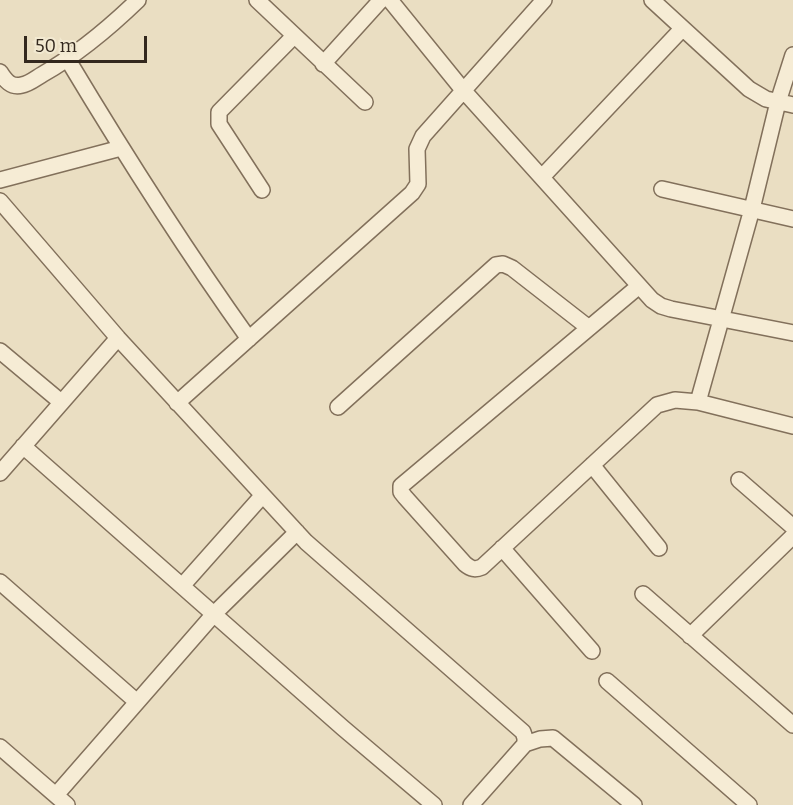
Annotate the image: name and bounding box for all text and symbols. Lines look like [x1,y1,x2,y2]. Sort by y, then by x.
scale bar [27,24,150,62]
text: 50 m [35,35,77,57]

